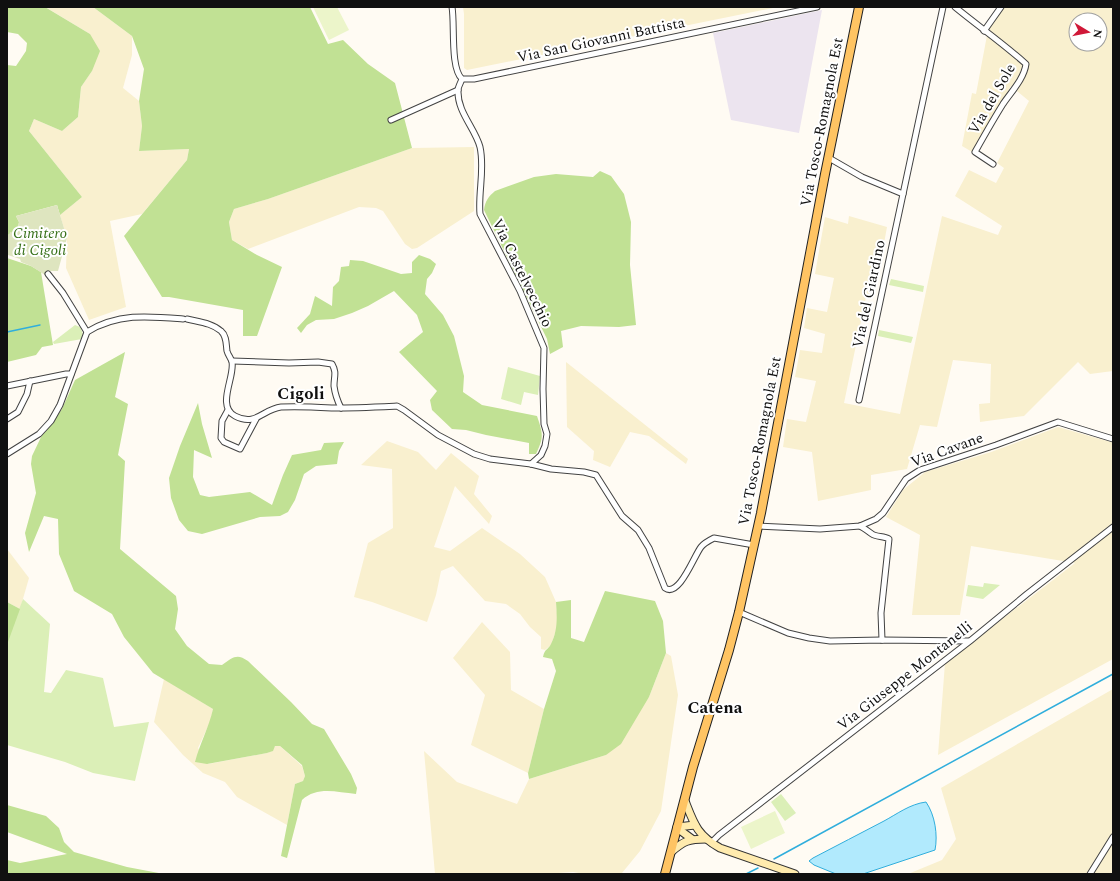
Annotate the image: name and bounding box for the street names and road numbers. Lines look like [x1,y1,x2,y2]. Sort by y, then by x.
street label: Via San Giovanni Battista [515,11,688,69]
street label: Via Tosco-Romagnola Est [794,35,850,209]
street label: Via del Sole [962,59,1022,139]
street label: Via Castelvecchio [486,215,558,331]
street label: Via del Giardino [846,238,892,350]
street label: Via Tosco-Romagnola Est [732,354,788,528]
street label: Via Cavane [908,426,986,474]
street label: Via Giuseppe Montanelli [832,616,978,736]

